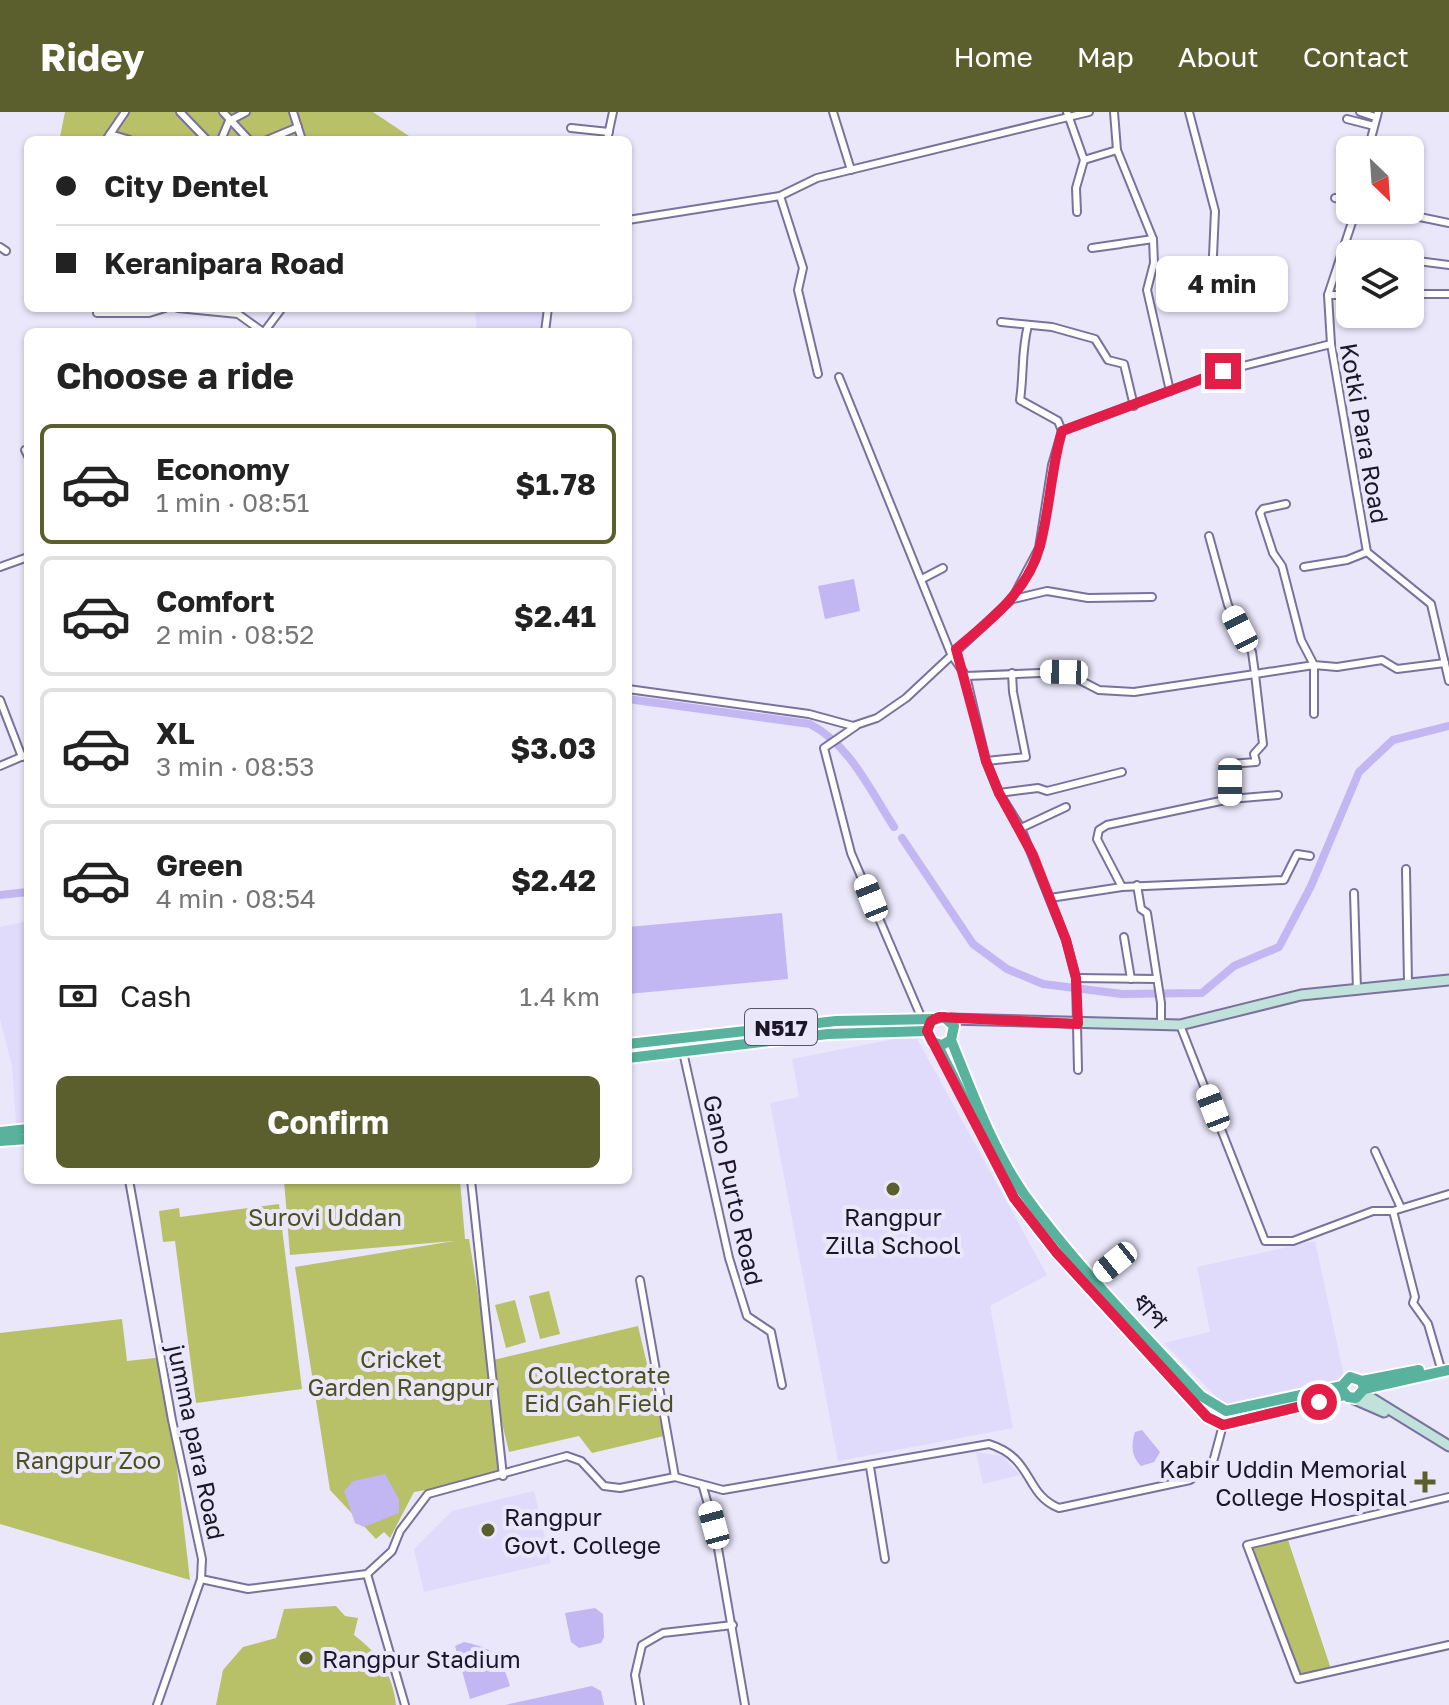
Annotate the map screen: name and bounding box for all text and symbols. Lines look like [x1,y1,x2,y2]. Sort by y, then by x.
text: Ridey [40,34,145,79]
text: Home [954,40,1033,73]
text: Map [1077,40,1134,73]
text: About [1178,40,1259,73]
text: Contact [1303,40,1409,73]
north arrow [1336,136,1424,224]
map controls [1336,136,1424,328]
text: City Dentel [104,168,268,204]
button: layers [1336,240,1424,328]
text: Keranipara Road [104,245,344,281]
callout: 4 min [1157,255,1289,311]
text: 4 min [1188,268,1256,299]
street label: Kotki Para Road [1335,341,1395,525]
route end [1205,353,1241,389]
text: Choose a ride [56,354,294,397]
icon: car [60,448,132,520]
text: Economy [156,451,290,487]
text: $1.78 [515,466,596,502]
text: 1 min · 08:51 [156,487,309,518]
icon: car [60,580,132,652]
text: Comfort [156,583,275,619]
text: $2.41 [514,598,596,634]
car [1218,602,1262,656]
text: 2 min · 08:52 [156,619,314,650]
car [1040,660,1088,684]
icon: car [60,712,132,784]
text: XL [156,715,195,751]
text: $3.03 [510,730,596,766]
text: 3 min · 08:53 [156,751,315,782]
car [1218,758,1242,806]
icon: car [60,844,132,916]
text: Green [156,847,243,883]
text: $2.42 [511,862,596,898]
car [851,871,891,925]
text: 4 min · 08:54 [156,883,316,914]
icon: cash [56,974,100,1018]
text: Cash [120,978,192,1014]
text: 1.4 km [520,981,600,1012]
road number: N517 [745,1009,817,1045]
button: Confirm [56,1076,600,1168]
car [1193,1081,1233,1135]
street label: Gano Purto Road [698,1092,770,1288]
marker: Rangpur Zilla School [884,1180,902,1198]
park label: Surovi Uddan [248,1202,402,1231]
place label: Rangpur Zilla School [825,1202,961,1259]
car [1089,1238,1141,1286]
street label: ধাপ [1128,1286,1175,1334]
street label: jumma para Road [162,1341,232,1542]
park label: Cricket Garden Rangpur [308,1344,494,1401]
park label: Collectorate Eid Gah Field [524,1360,674,1417]
route start [1301,1384,1337,1420]
park label: Rangpur Zoo [15,1445,161,1474]
place label: Kabir Uddin Memorial College Hospital [1159,1454,1407,1511]
marker: Kabir Uddin Memorial College Hospital [1414,1471,1436,1493]
car [696,1499,732,1551]
place label: Rangpur Govt. College [504,1502,661,1559]
marker: Rangpur Govt. College [479,1521,497,1539]
place label: Rangpur Stadium [322,1644,521,1673]
marker: Rangpur Stadium [297,1649,315,1667]

